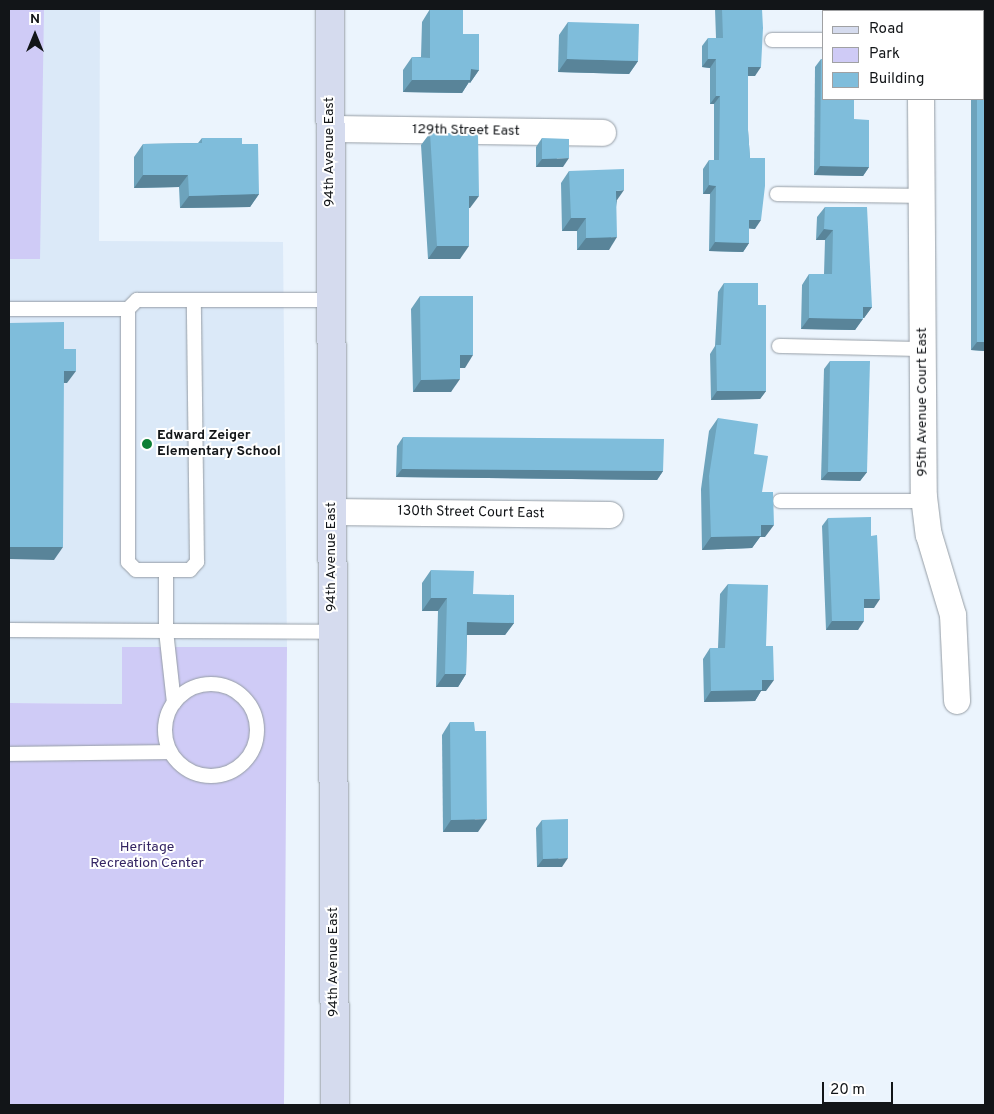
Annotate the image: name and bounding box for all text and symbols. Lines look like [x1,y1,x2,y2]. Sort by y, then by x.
north arrow [10,10,60,60]
legend [822,10,984,100]
text: N [30,11,40,28]
text: Road [869,20,904,39]
text: Park [869,45,900,64]
text: Building [869,70,924,89]
street label: 94th Avenue East [322,97,338,207]
street label: 129th Street East [412,122,520,140]
street label: 95th Avenue Court East [915,327,931,477]
place label: Edward Zeiger Elementary School [157,428,281,461]
marker: Edward Zeiger Elementary School [141,438,153,450]
street label: 94th Avenue East [324,502,340,612]
street label: 130th Street Court East [397,503,545,523]
park label: Heritage Recreation Center [90,840,204,872]
street label: 94th Avenue East [326,907,342,1017]
scale bar [824,1072,895,1104]
text: 20 m [830,1081,865,1100]

